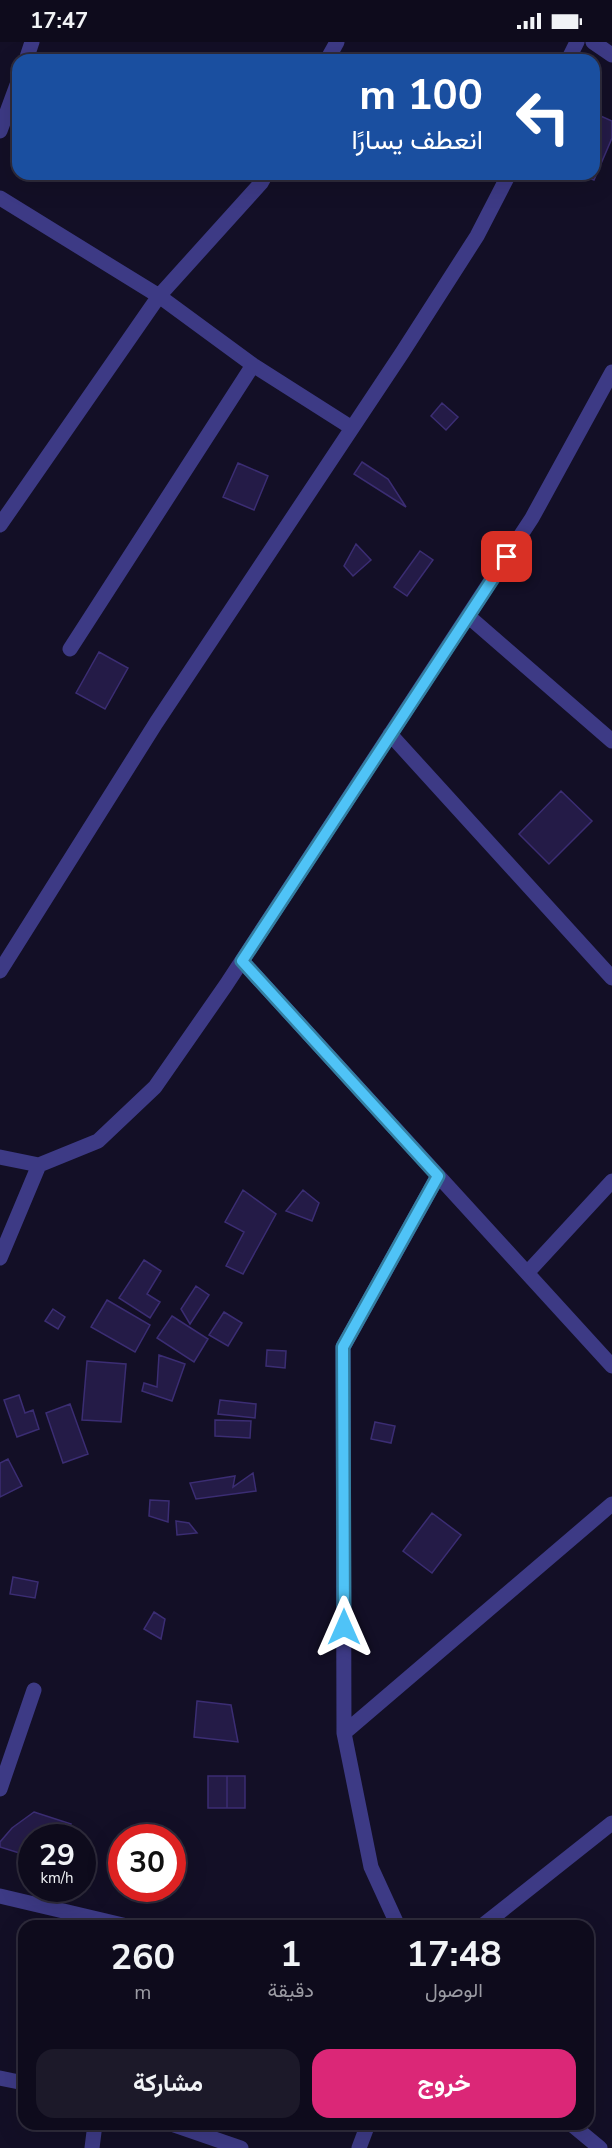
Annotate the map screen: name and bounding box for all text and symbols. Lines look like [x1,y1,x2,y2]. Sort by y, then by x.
text: 17:47 [30,6,88,36]
text: 100 m [359,67,483,124]
icon: left [504,78,582,156]
text: انعطف يسارًا [351,122,483,159]
pin [481,531,532,582]
icon: arrive [490,540,523,573]
position arrow [312,1595,376,1659]
speed limit sign: 30 [108,1824,186,1902]
text: 29 [39,1835,75,1876]
text: km/h [40,1868,74,1888]
text: 1 [280,1930,302,1979]
text: 17:48 [406,1930,502,1979]
text: 260 [110,1933,175,1982]
text: دقيقة [268,1977,314,2004]
text: الوصول [425,1977,483,2004]
text: m [134,1979,151,2006]
button: مشاركة [36,2049,300,2118]
button: خروج [312,2049,576,2118]

